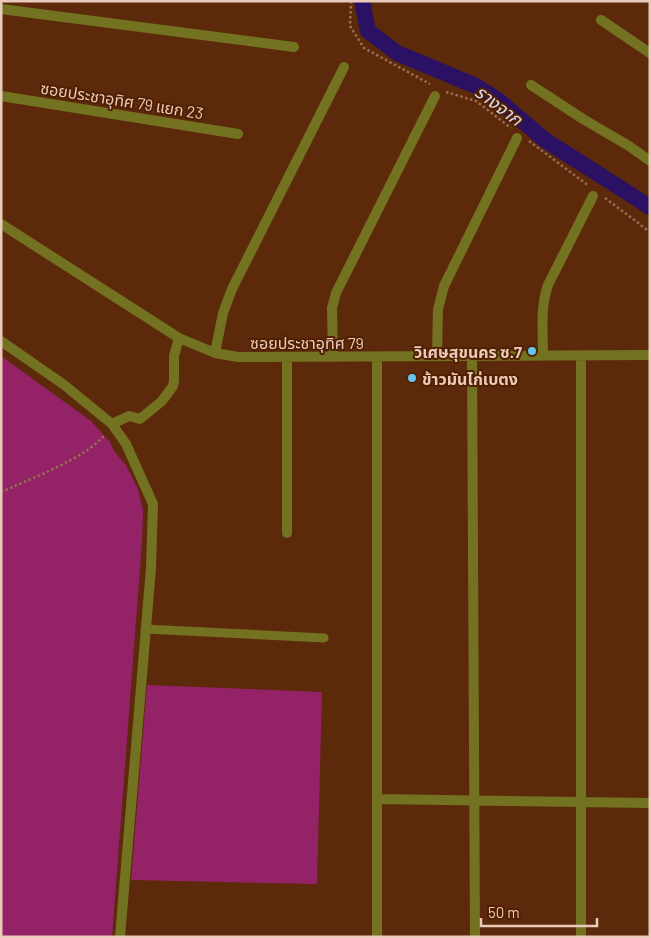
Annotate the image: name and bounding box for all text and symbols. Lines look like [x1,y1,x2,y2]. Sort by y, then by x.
street label: ซอยประชาอุทิศ 79 แยก 23 [39,78,205,123]
water label: รางจาก [471,80,528,131]
street label: ซอยประชาอุทิศ 79 [250,333,364,353]
place label: วิเศษสุขนคร ซ.7 [414,342,522,362]
marker: วิเศษสุขนคร ซ.7 [526,345,538,357]
place label: ข้าวมันไก่เบตง [422,369,518,388]
marker: ข้าวมันไก่เบตง [406,372,418,384]
scale bar [481,896,597,928]
text: 50 m [488,903,520,921]

